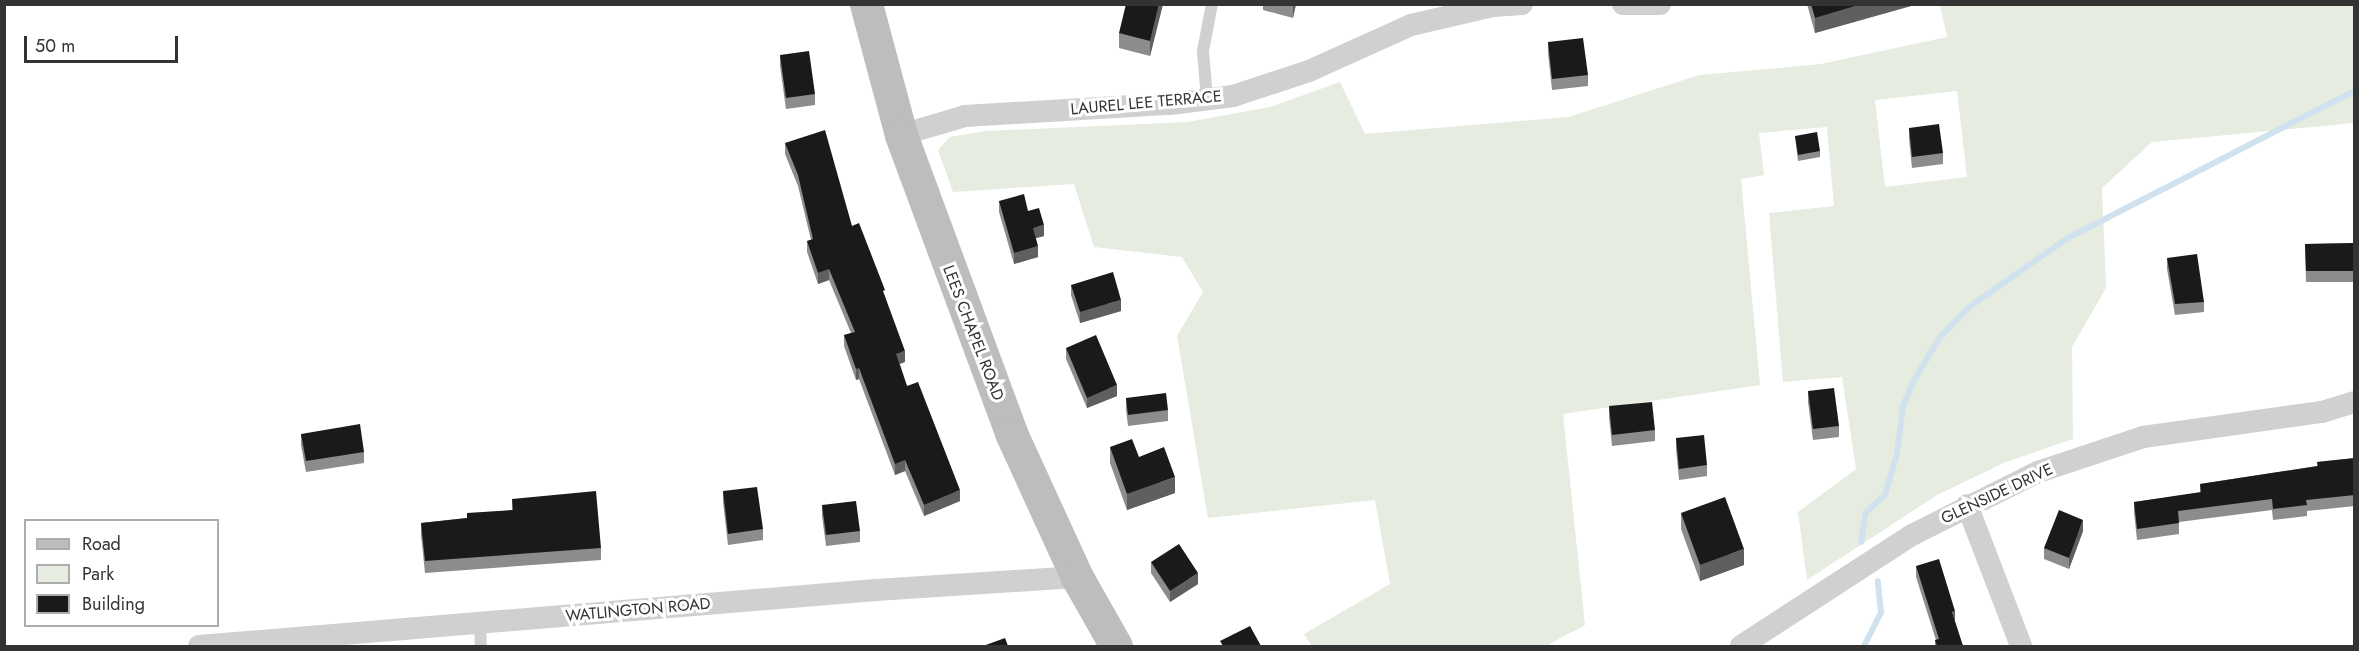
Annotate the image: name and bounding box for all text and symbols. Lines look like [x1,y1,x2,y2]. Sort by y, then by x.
scale bar [27,24,182,62]
text: 50 m [35,33,75,59]
street label: LAUREL LEE TERRACE [1070,87,1222,119]
street label: LEES CHAPEL ROAD [938,263,1008,403]
street label: GLENSIDE DRIVE [1938,460,2056,528]
legend [24,519,219,627]
text: Road [82,531,121,557]
text: Park [82,561,114,587]
text: Building [82,591,145,617]
street label: WATLINGTON ROAD [565,594,711,626]

